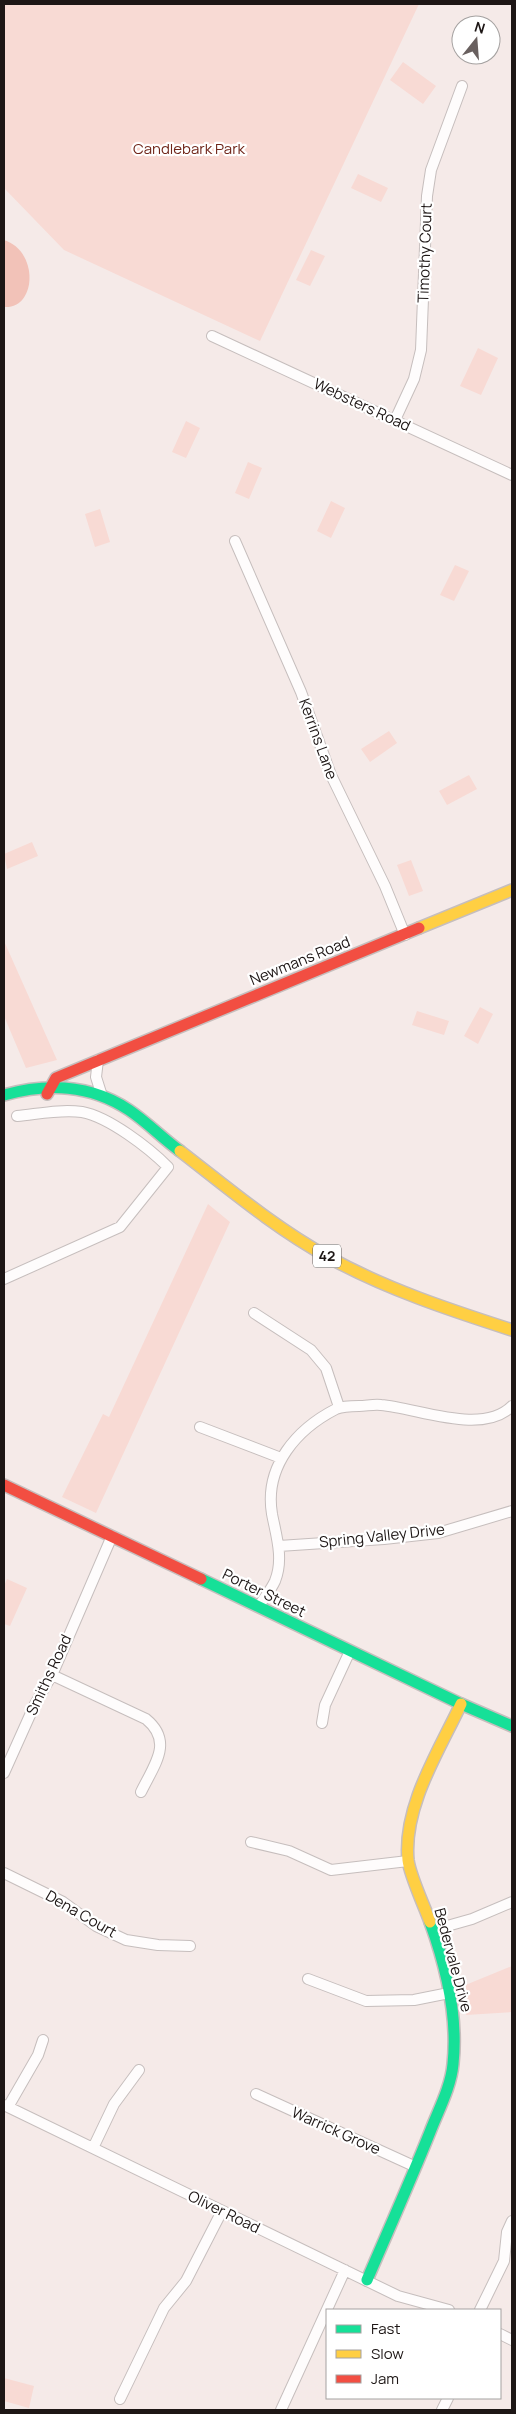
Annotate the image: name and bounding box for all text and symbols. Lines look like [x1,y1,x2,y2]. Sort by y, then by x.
north arrow [451,15,501,65]
text: N [472,17,488,38]
park label: Candlebark Park [133,138,246,159]
street label: Timothy Court [412,203,437,303]
street label: Websters Road [310,373,414,436]
street label: Kerrins Lane [294,695,343,782]
street label: Newmans Road [246,931,353,990]
road number: 42 [313,1244,341,1268]
street label: Spring Valley Drive [318,1518,446,1553]
street label: Porter Street [219,1563,309,1622]
street label: Smiths Road [21,1631,76,1719]
street label: Dena Court [42,1885,121,1942]
street label: Bedervale Drive [430,1906,478,2014]
street label: Warrick Grove [288,2102,384,2160]
street label: Oliver Road [185,2185,264,2238]
legend [326,2309,501,2399]
text: Fast [371,2318,400,2339]
text: Slow [371,2343,404,2364]
text: Jam [371,2368,399,2389]

